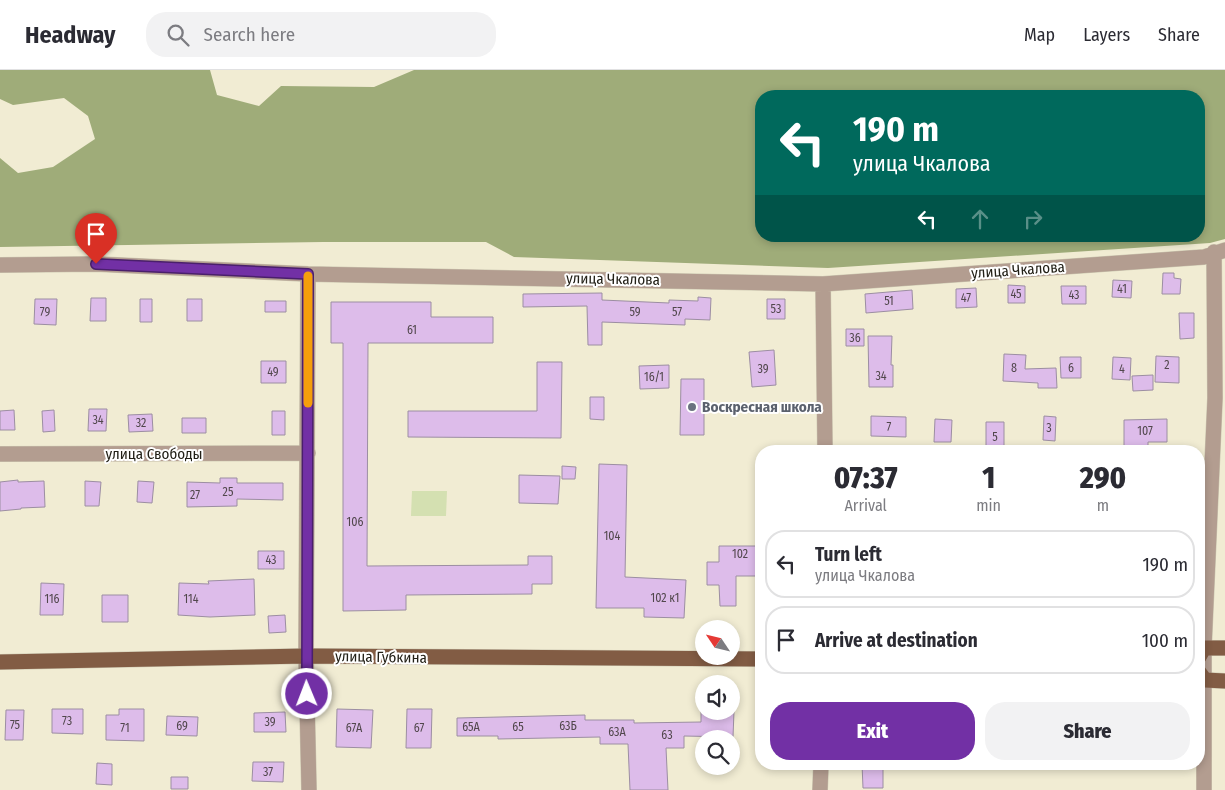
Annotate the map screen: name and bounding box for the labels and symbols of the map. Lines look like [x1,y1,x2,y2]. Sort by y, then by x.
pin [75,213,117,264]
street label: улица Чкалова [971,258,1065,282]
street label: улица Чкалова [566,269,660,289]
house number: 41 [1117,282,1127,296]
house number: 45 [1010,287,1022,301]
house number: 43 [1068,288,1080,302]
house number: 47 [961,291,971,305]
house number: 51 [884,294,894,308]
house number: 53 [771,302,781,316]
house number: 79 [40,305,50,319]
house number: 59 [629,305,641,319]
house number: 57 [672,305,682,319]
house number: 61 [407,323,417,337]
house number: 36 [849,331,861,345]
house number: 2 [1164,358,1170,372]
house number: 8 [1011,361,1017,375]
house number: 6 [1068,361,1074,375]
house number: 39 [757,362,769,376]
house number: 4 [1119,362,1125,376]
house number: 49 [267,365,279,379]
house number: 34 [875,369,887,383]
house number: 16/1 [644,370,664,384]
place label: Воскресная школа [702,398,822,416]
marker: Воскресная школа [686,401,698,413]
house number: 34 [92,413,104,427]
house number: 32 [136,416,146,430]
house number: 7 [887,420,892,434]
house number: 3 [1046,421,1052,435]
house number: 107 [1137,424,1153,438]
house number: 5 [992,430,998,444]
street label: улица Свободы [106,445,202,463]
house number: 25 [223,485,234,499]
house number: 27 [190,488,200,502]
house number: 106 [347,515,363,529]
house number: 104 [604,529,621,543]
house number: 102 [732,547,748,561]
house number: 43 [265,553,277,567]
house number: 102 к1 [650,591,680,605]
house number: 116 [44,592,60,606]
house number: 114 [183,592,199,606]
north arrow [695,620,740,665]
street label: улица Губкина [335,647,427,667]
position arrow [280,667,332,719]
house number: 73 [62,714,72,728]
house number: 39 [264,715,276,729]
house number: 75 [10,718,21,732]
house number: 69 [176,719,188,733]
house number: 63Б [559,719,577,733]
house number: 65А [462,720,481,734]
house number: 65 [512,720,524,734]
house number: 71 [120,721,130,735]
house number: 67А [346,721,363,735]
house number: 67 [414,721,424,735]
house number: 63А [608,725,626,739]
house number: 63 [661,728,673,742]
house number: 37 [263,765,273,779]

